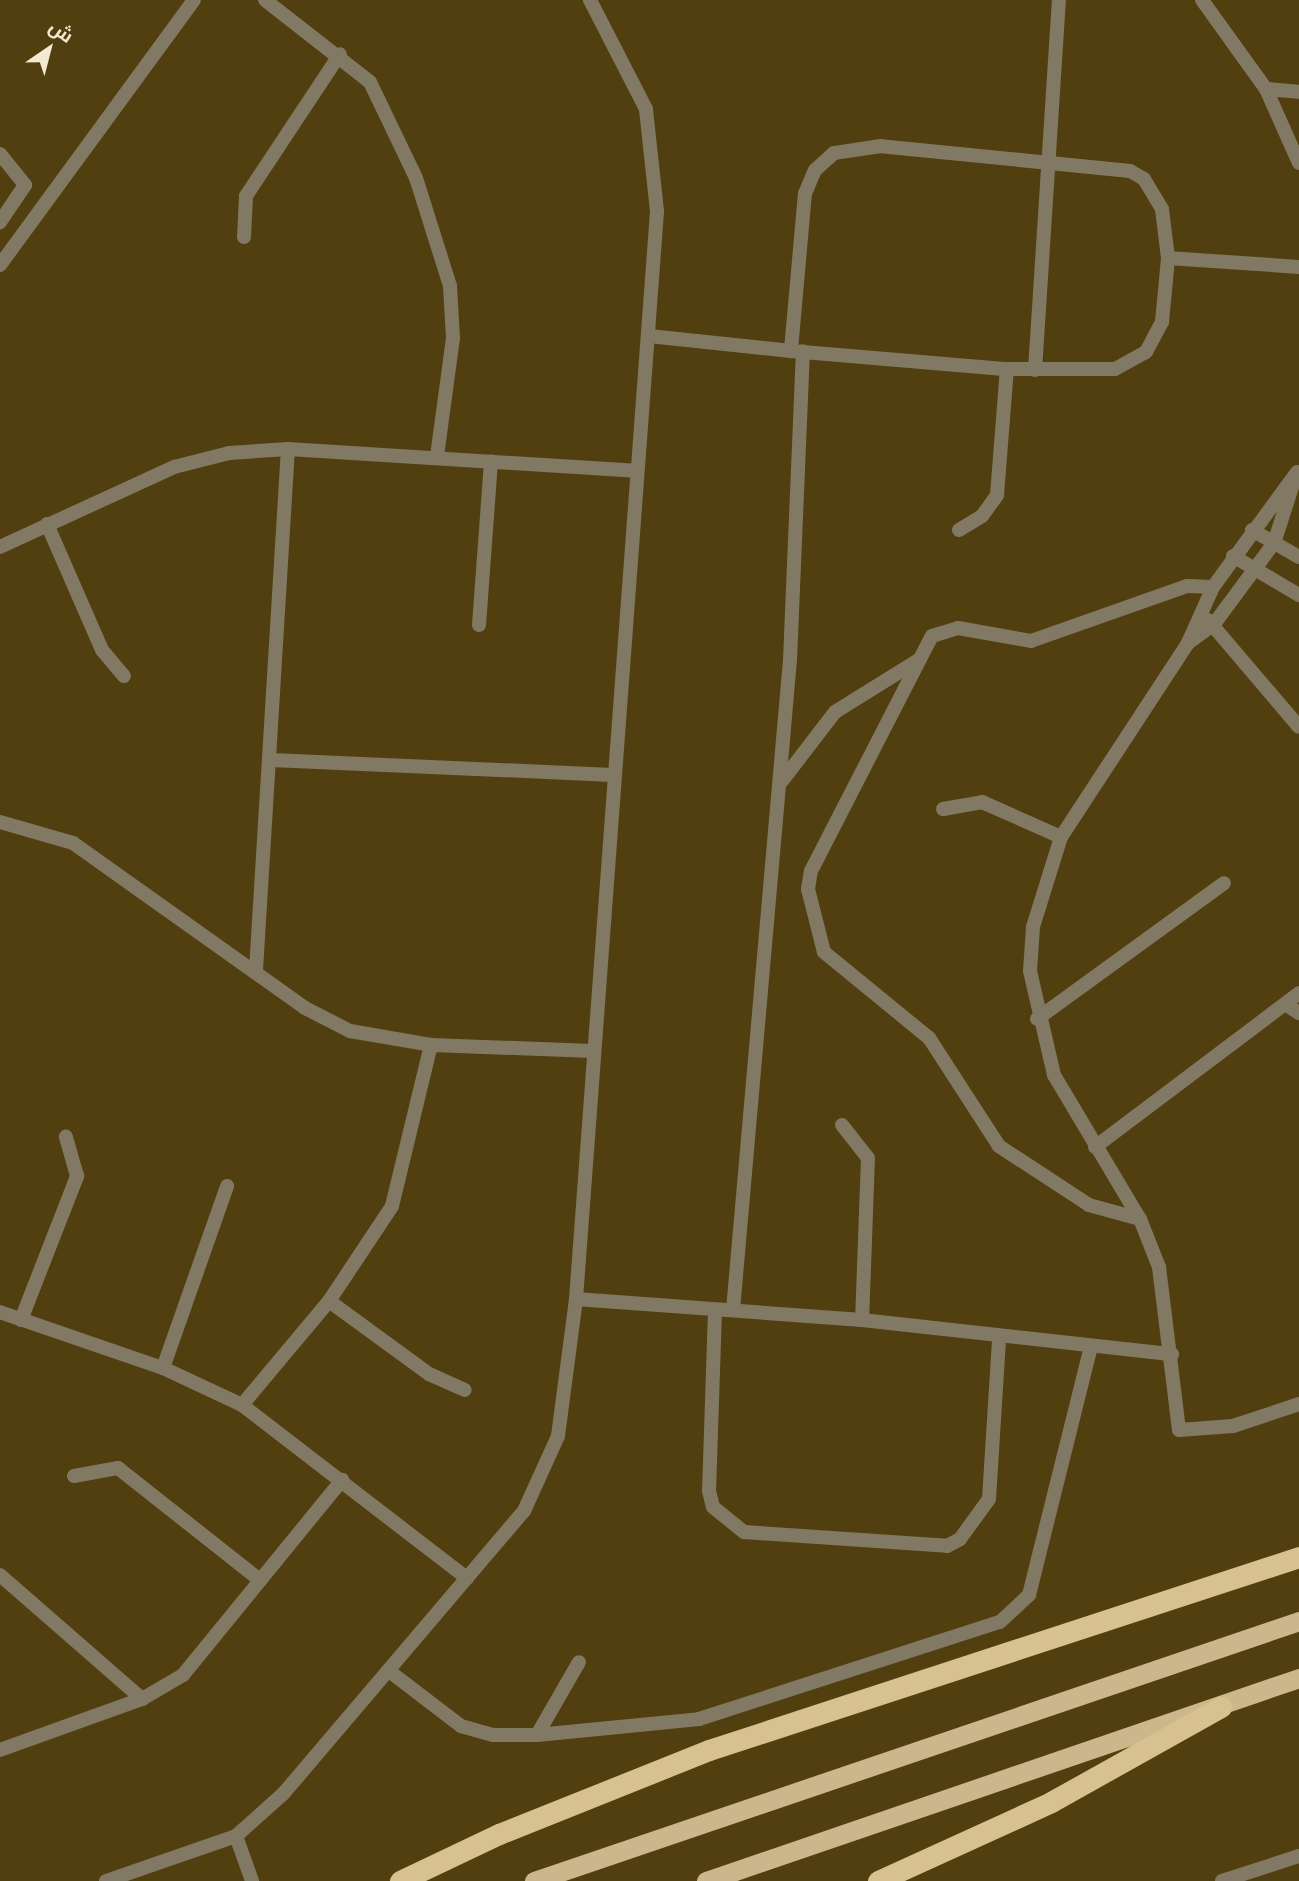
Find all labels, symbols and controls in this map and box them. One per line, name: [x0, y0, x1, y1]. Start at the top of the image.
north arrow: [14, 14, 84, 84]
text: ش: [45, 15, 78, 48]

